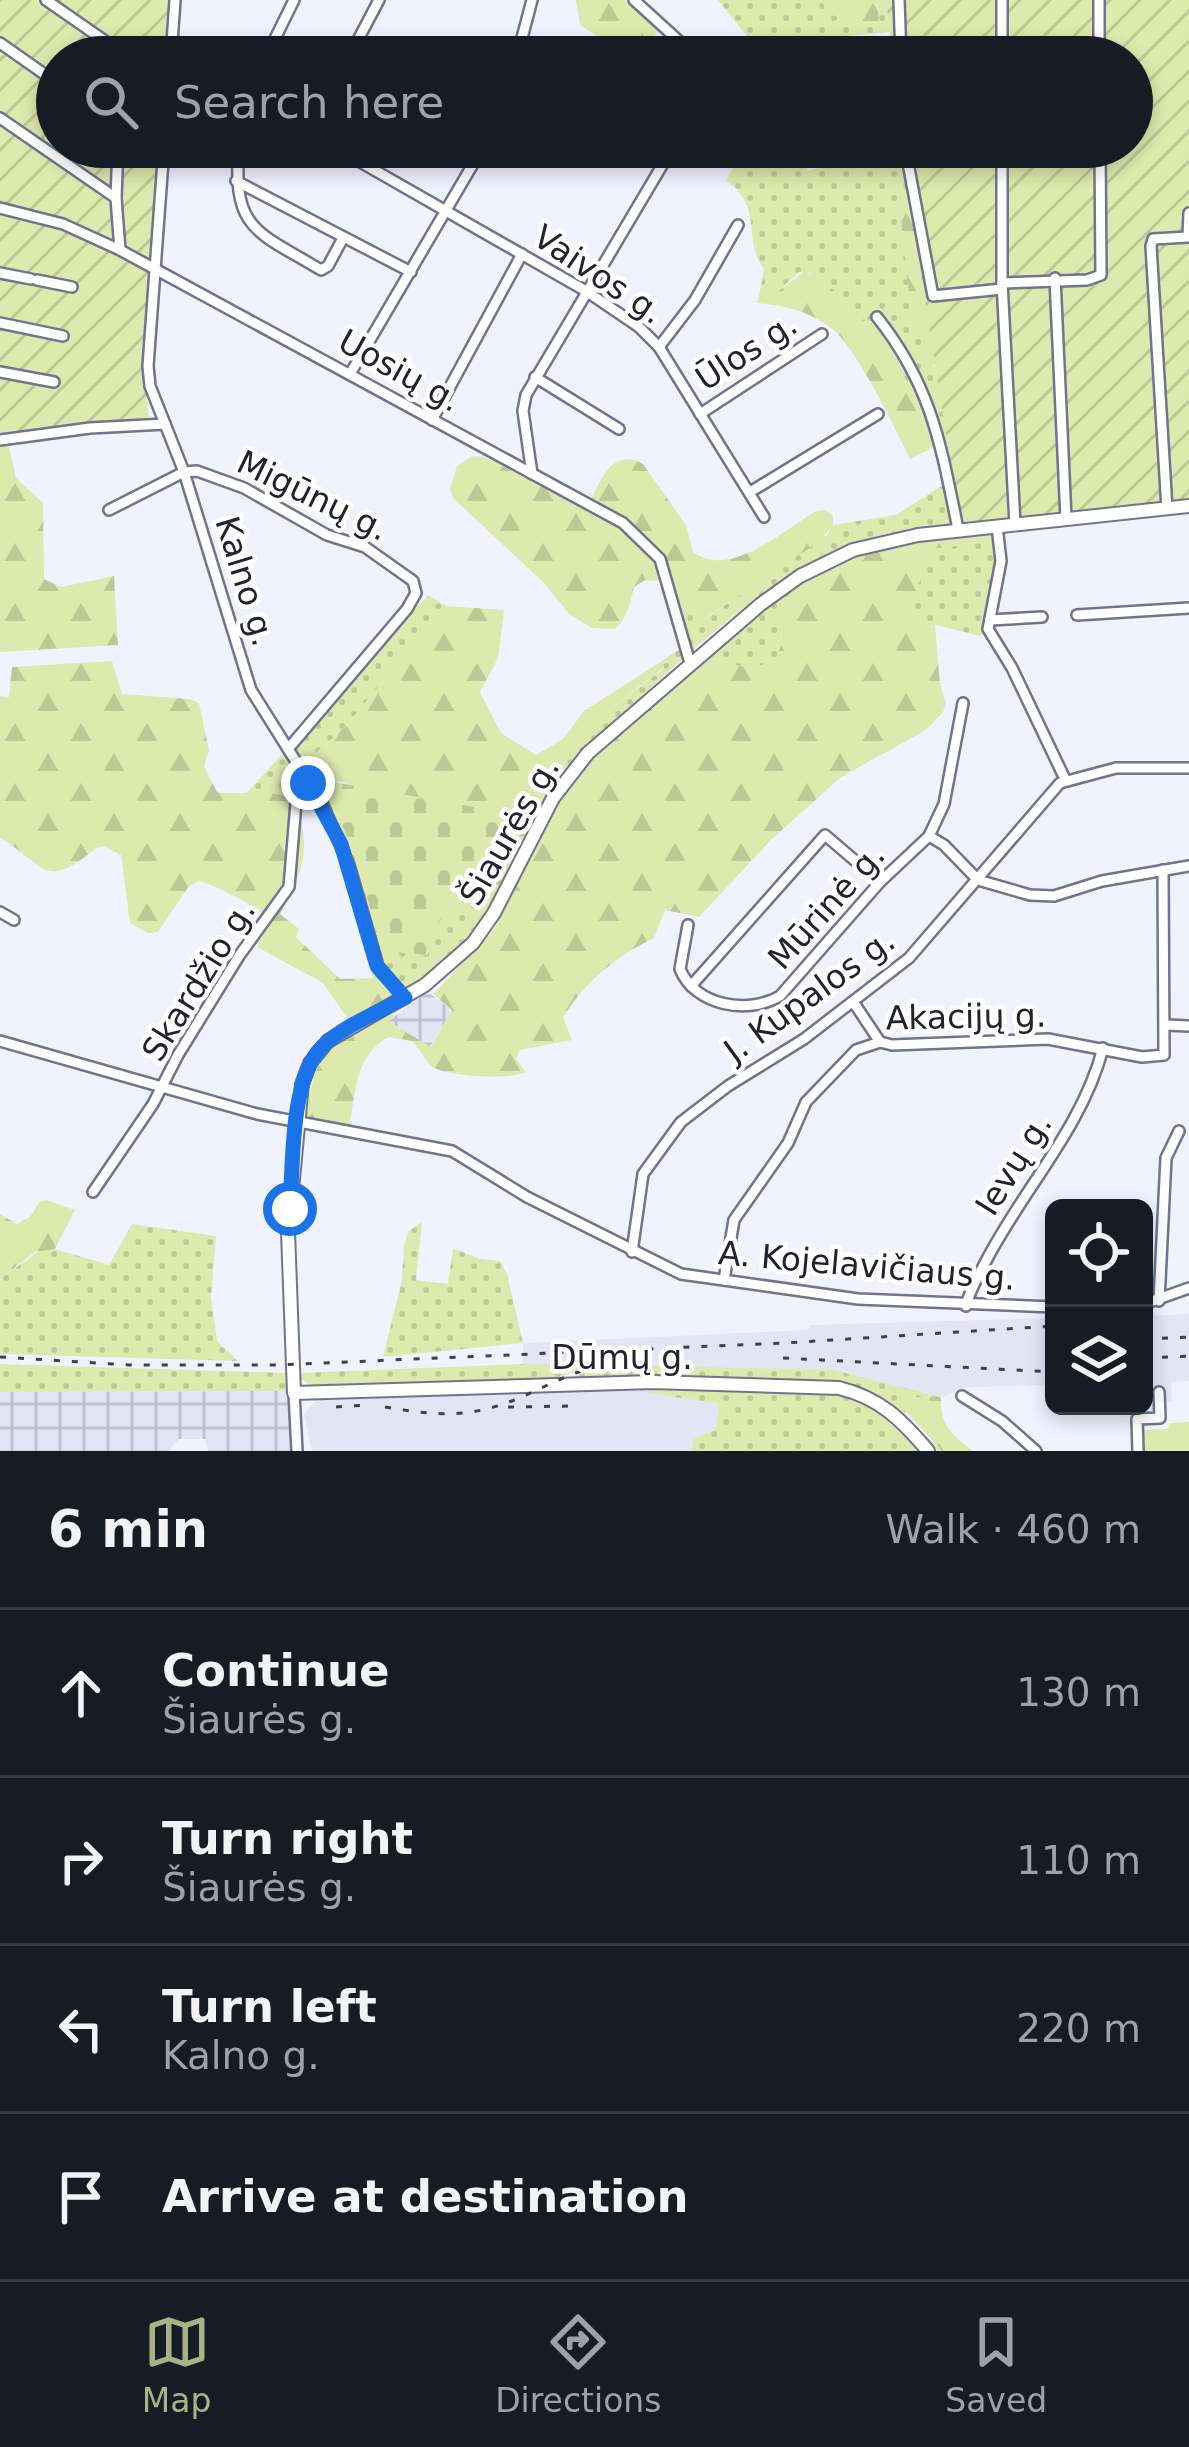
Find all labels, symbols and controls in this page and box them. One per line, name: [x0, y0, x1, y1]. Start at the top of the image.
search box: [36, 36, 1153, 168]
icon: search: [78, 69, 144, 135]
text: Search here: [174, 76, 444, 129]
street label: Vaivos g.: [526, 217, 671, 332]
street label: Ūlos g.: [688, 304, 804, 398]
street label: Uosių g.: [332, 321, 468, 420]
street label: Migūnų g.: [231, 442, 395, 549]
street label: Kalno g.: [207, 512, 284, 651]
street label: Šiaurės g.: [451, 750, 567, 912]
route end: [281, 756, 335, 810]
street label: Mūrinė g.: [760, 836, 893, 977]
street label: Skardžio g.: [134, 893, 263, 1068]
street label: J. Kupalos g.: [715, 920, 902, 1072]
street label: Akacijų g.: [885, 996, 1047, 1037]
street label: Ievų g.: [967, 1106, 1060, 1222]
route start: [263, 1182, 317, 1236]
map controls: [1045, 1199, 1153, 1415]
button: locate: [1045, 1199, 1153, 1307]
street label: A. Kojelavičiaus g.: [717, 1233, 1017, 1298]
button: layers: [1045, 1307, 1153, 1415]
street label: Dūmų g.: [551, 1338, 693, 1377]
text: 6 min: [48, 1500, 208, 1559]
text: Walk · 460 m: [886, 1507, 1141, 1552]
text: Continue: [162, 1644, 390, 1697]
icon: ahead: [48, 1660, 114, 1726]
text: 130 m: [1016, 1670, 1141, 1715]
text: Šiaurės g.: [162, 1697, 356, 1742]
text: Turn right: [162, 1812, 413, 1865]
icon: right: [48, 1828, 114, 1894]
text: 110 m: [1016, 1838, 1141, 1883]
text: Šiaurės g.: [162, 1865, 356, 1910]
text: Turn left: [162, 1980, 377, 2033]
icon: left: [48, 1996, 114, 2062]
text: 220 m: [1016, 2006, 1141, 2051]
text: Kalno g.: [162, 2033, 320, 2078]
icon: arrive: [48, 2164, 114, 2230]
text: Arrive at destination: [162, 2170, 688, 2223]
tab: Map: [142, 2309, 212, 2420]
tab: Directions: [495, 2309, 661, 2420]
tab: Saved: [945, 2309, 1047, 2420]

